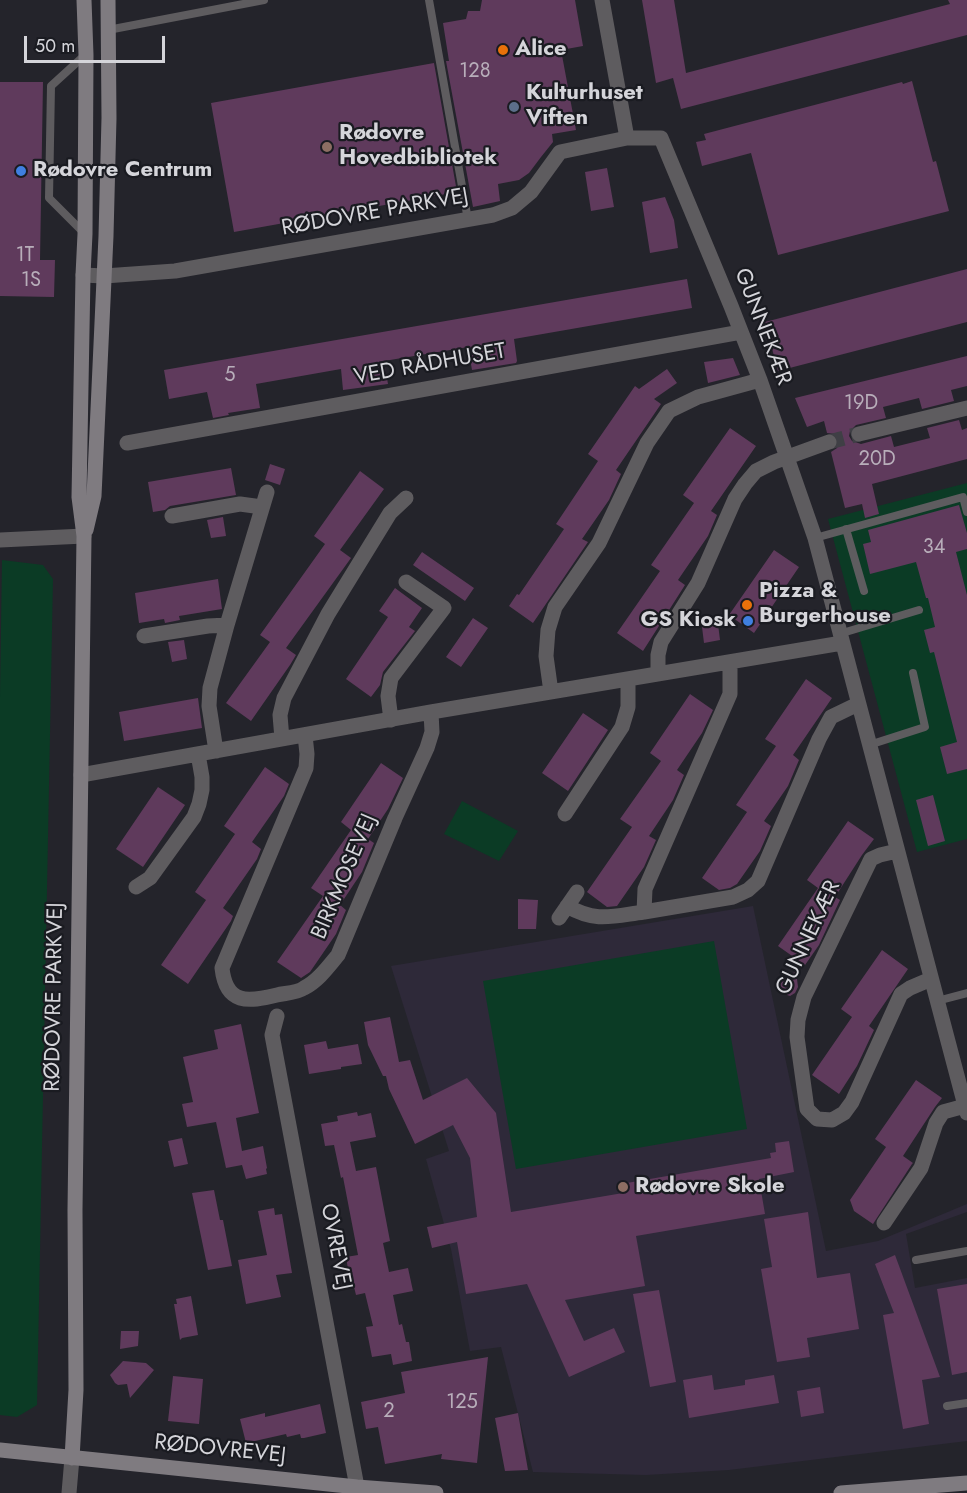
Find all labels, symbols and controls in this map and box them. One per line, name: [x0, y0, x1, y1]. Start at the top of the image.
scale bar: [27, 24, 168, 62]
text: 50 m: [35, 33, 75, 59]
place label: Alice: [515, 37, 567, 63]
marker: Alice: [496, 43, 510, 57]
house number: 128: [459, 60, 491, 84]
place label: Kulturhuset Viften: [526, 81, 643, 132]
marker: Kulturhuset Viften: [507, 100, 521, 114]
place label: Rødovre Hovedbibliotek: [339, 121, 497, 172]
marker: Rødovre Hovedbibliotek: [320, 140, 334, 154]
place label: Rødovre Centrum: [33, 158, 212, 184]
marker: Rødovre Centrum: [14, 164, 28, 178]
street label: RØDOVRE PARKVEJ: [280, 184, 470, 242]
house number: 1T: [16, 244, 34, 268]
street label: GUNNEKÆR: [728, 265, 796, 389]
house number: 1S: [21, 269, 41, 293]
street label: VED RÅDHUSET: [352, 339, 508, 391]
house number: 5: [224, 364, 236, 388]
house number: 19D: [844, 392, 878, 416]
house number: 20D: [859, 448, 895, 472]
house number: 34: [923, 536, 945, 560]
place label: Pizza & Burgerhouse: [759, 579, 891, 630]
marker: Pizza & Burgerhouse: [740, 598, 754, 612]
place label: GS Kiosk: [641, 608, 736, 634]
marker: GS Kiosk: [741, 614, 755, 628]
street label: BIRKMOSEVEJ: [307, 810, 383, 944]
street label: GUNNEKÆR: [771, 877, 847, 999]
street label: RØDOVRE PARKVEJ: [40, 902, 70, 1092]
place label: Rødovre Skole: [635, 1174, 785, 1200]
marker: Rødovre Skole: [616, 1180, 630, 1194]
street label: OVREVEJ: [314, 1202, 356, 1292]
house number: 125: [446, 1391, 478, 1415]
house number: 2: [383, 1400, 395, 1424]
street label: RØDOVREVEJ: [153, 1430, 287, 1470]

